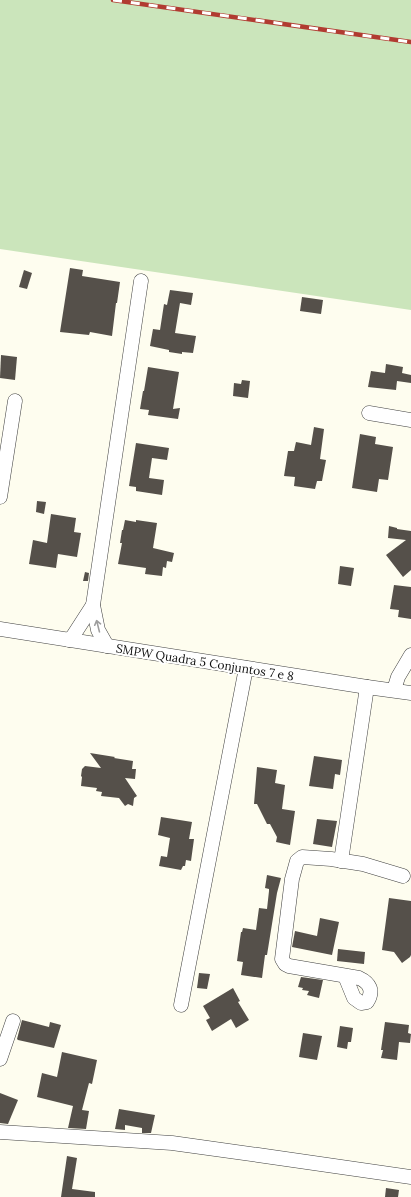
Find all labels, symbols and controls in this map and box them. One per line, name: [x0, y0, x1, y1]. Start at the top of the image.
one-way arrow: [94, 620, 101, 633]
street label: SMPW Quadra 5 Conjuntos 7 e 8: [115, 641, 295, 684]

